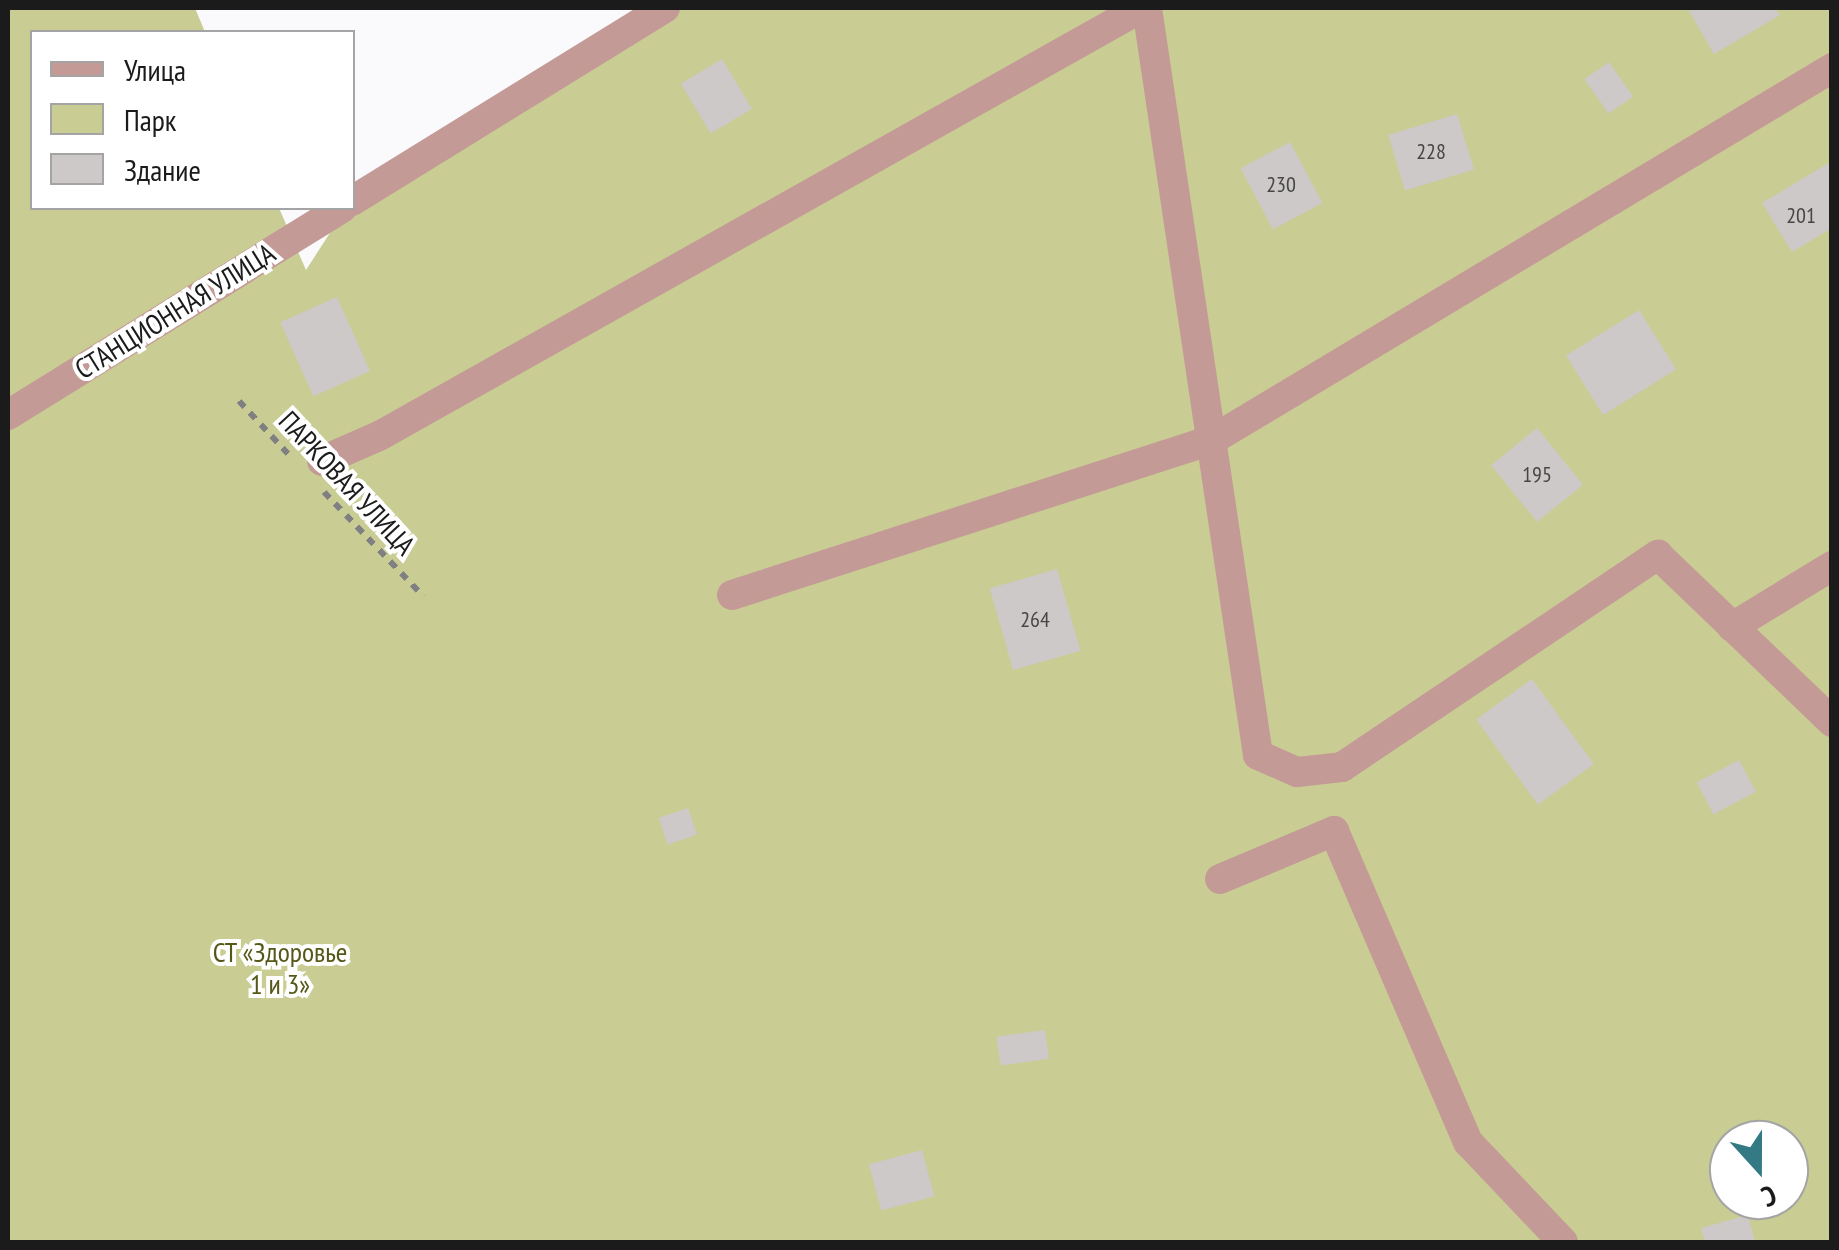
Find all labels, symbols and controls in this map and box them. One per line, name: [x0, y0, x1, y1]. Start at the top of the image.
legend: [30, 30, 355, 210]
text: Улица: [124, 50, 186, 89]
text: Парк: [124, 100, 176, 139]
house number: 228: [1416, 139, 1446, 165]
text: Здание: [124, 150, 201, 189]
house number: 230: [1266, 172, 1296, 198]
house number: 201: [1786, 203, 1816, 229]
street label: СТАНЦИОННАЯ УЛИЦА: [69, 236, 281, 386]
street label: ПАРКОВАЯ УЛИЦА: [272, 404, 422, 562]
house number: 195: [1522, 462, 1552, 488]
house number: 264: [1020, 607, 1050, 633]
park label: СТ «Здоровье 1 и 3»: [212, 935, 348, 1001]
north arrow: [1709, 1120, 1809, 1220]
text: С: [1757, 1177, 1782, 1216]

